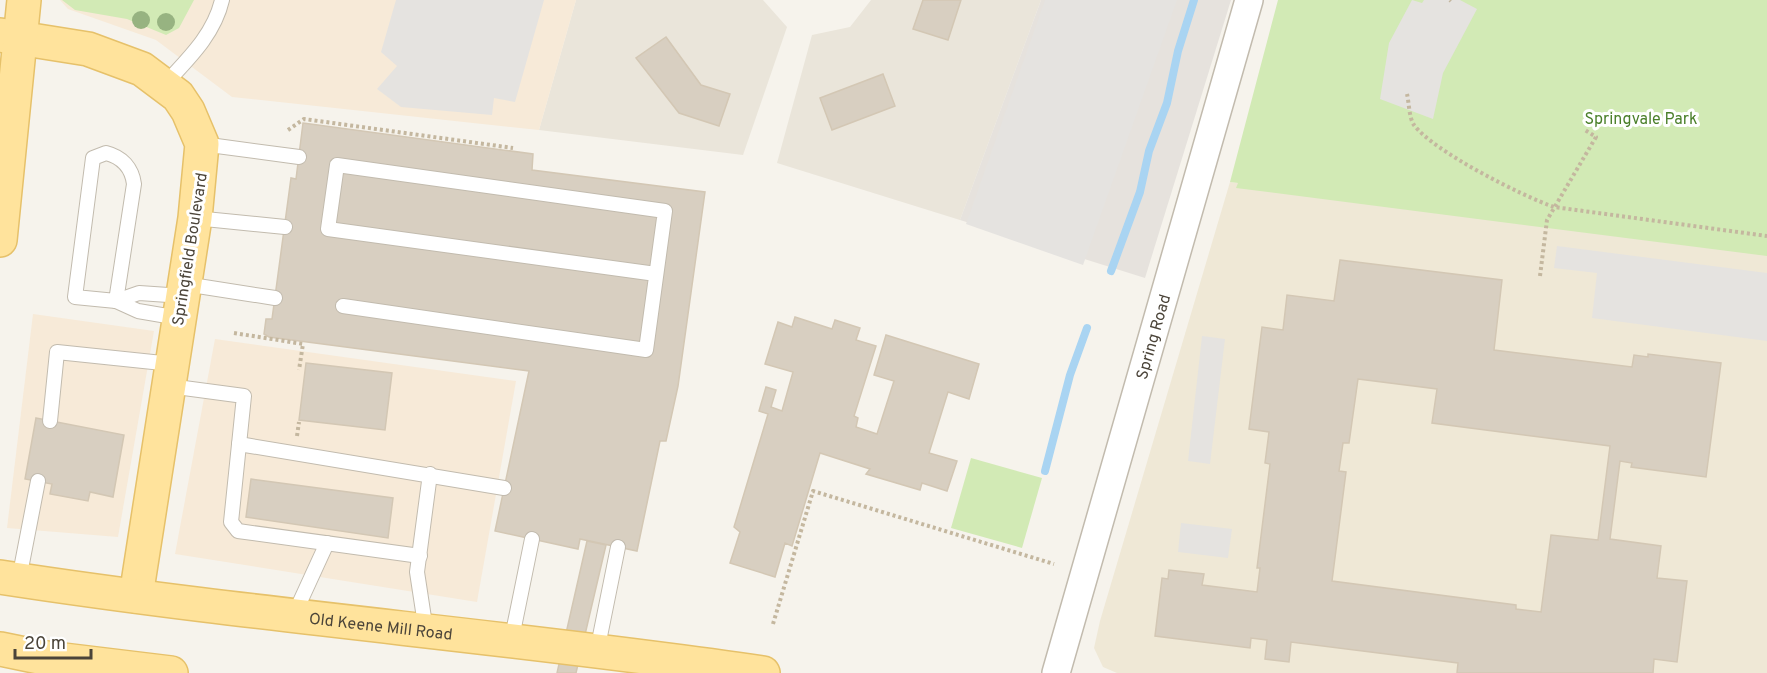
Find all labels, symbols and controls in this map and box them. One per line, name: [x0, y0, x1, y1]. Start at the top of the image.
park label: Springvale Park: [1584, 110, 1698, 130]
street label: Springfield Boulevard: [169, 172, 213, 327]
street label: Spring Road: [1133, 292, 1176, 382]
street label: Old Keene Mill Road: [308, 610, 453, 646]
scale bar: [15, 622, 92, 660]
text: 20 m: [24, 633, 66, 656]

